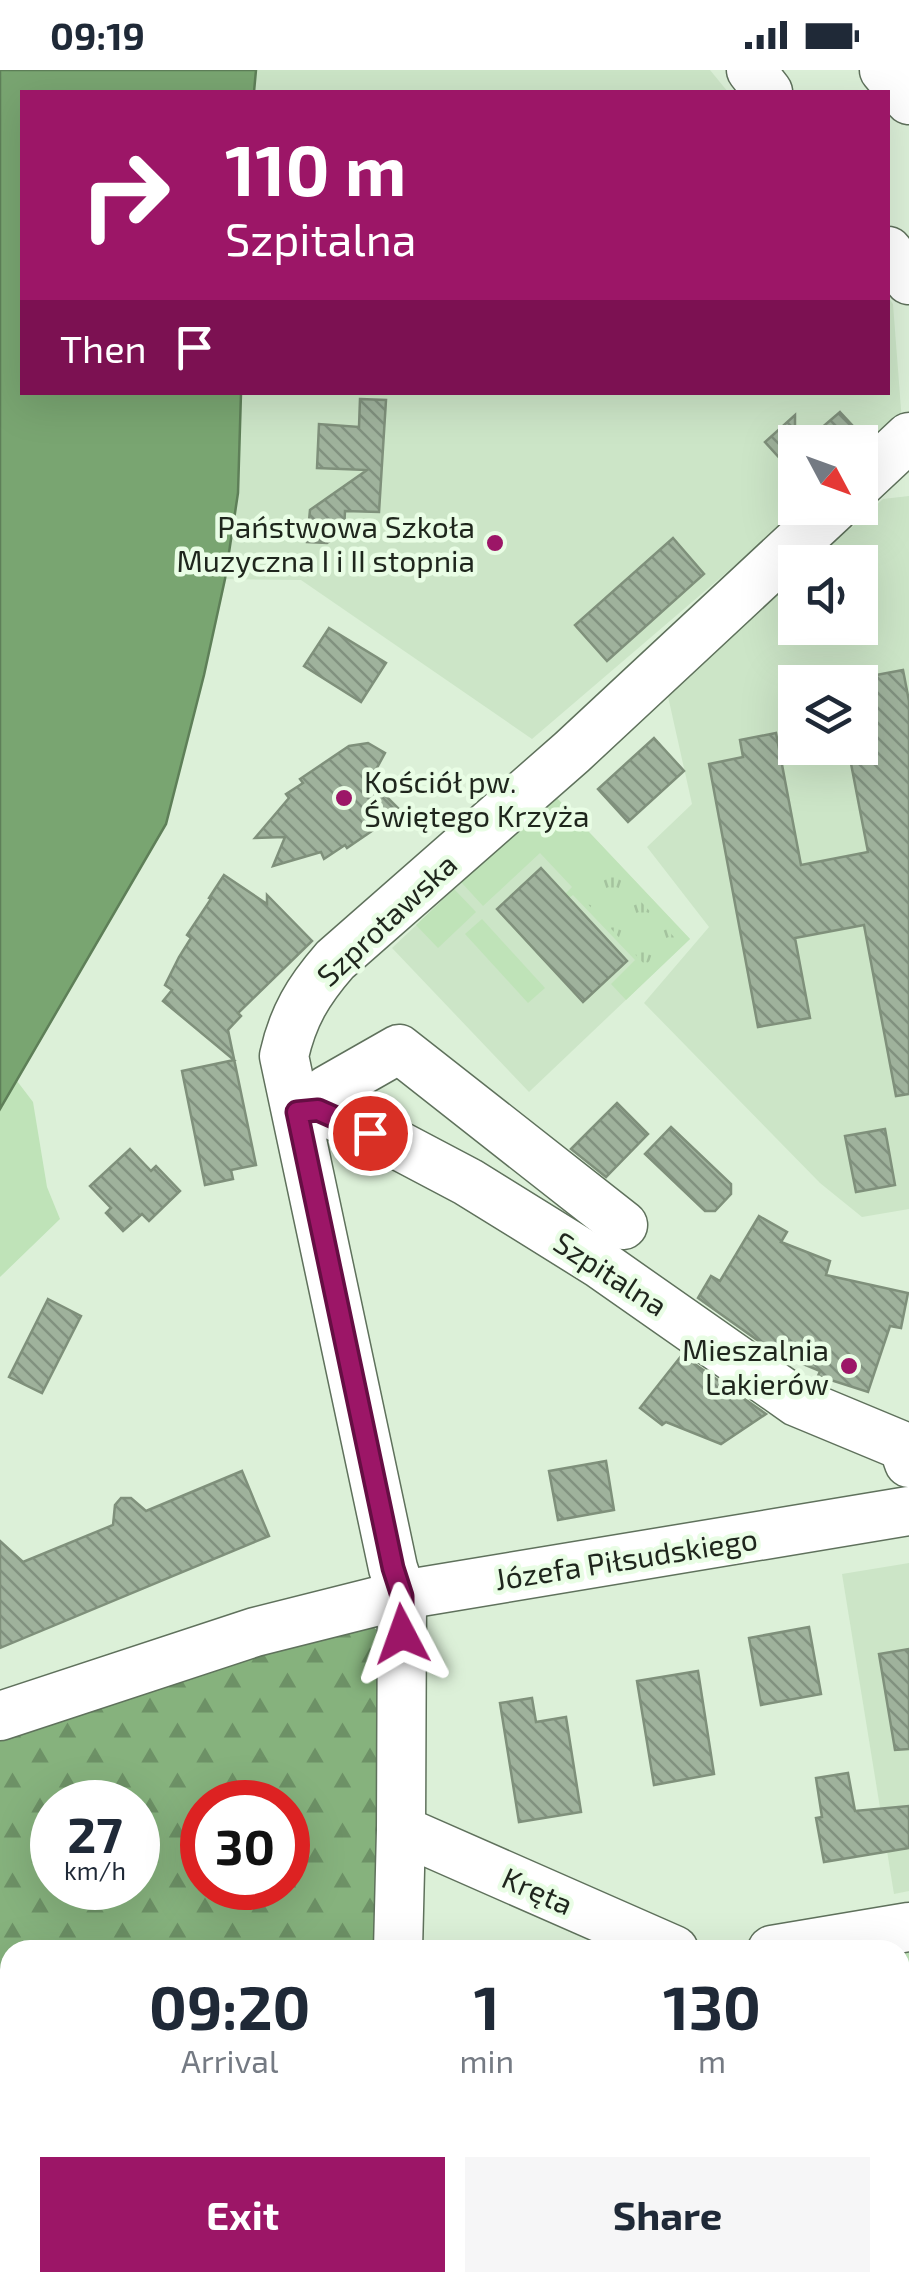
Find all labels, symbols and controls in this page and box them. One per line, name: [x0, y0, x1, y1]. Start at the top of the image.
text: 09:19: [50, 12, 145, 58]
text: 110 m: [225, 126, 406, 210]
icon: right: [60, 130, 190, 260]
text: Szpitalna: [225, 211, 417, 265]
icon: arrive: [167, 320, 222, 375]
text: Then: [60, 325, 147, 371]
north arrow: [778, 425, 878, 525]
map controls: [778, 425, 878, 765]
place label: Państwowa Szkoła Muzyczna I i II stopnia: [177, 508, 475, 578]
marker: Państwowa Szkoła Muzyczna I i II stopnia: [484, 532, 506, 554]
button: sound: [778, 545, 878, 645]
button: layers: [778, 665, 878, 765]
place label: Kościół pw. Świętego Krzyża: [364, 763, 590, 833]
marker: Kościół pw. Świętego Krzyża: [333, 787, 355, 809]
street label: Szprotawska: [309, 845, 463, 993]
pin: [328, 1091, 413, 1176]
icon: arrive: [343, 1106, 398, 1161]
street label: Szpitalna: [548, 1223, 674, 1323]
place label: Mieszalnia Lakierów: [682, 1331, 829, 1401]
marker: Mieszalnia Lakierów: [838, 1355, 860, 1377]
street label: Józefa Piłsudskiego: [492, 1519, 760, 1597]
position arrow: [350, 1582, 454, 1686]
speed limit sign: 30: [180, 1780, 310, 1910]
text: 27: [67, 1803, 123, 1863]
text: km/h: [64, 1855, 126, 1885]
street label: Kręta: [497, 1859, 579, 1921]
text: 09:20: [149, 1970, 310, 2042]
text: 1: [474, 1970, 500, 2042]
text: 130: [663, 1970, 761, 2042]
text: Arrival: [181, 2041, 278, 2079]
text: min: [460, 2041, 514, 2079]
text: m: [698, 2041, 726, 2079]
button: Exit: [40, 2157, 445, 2272]
button: Share: [465, 2157, 870, 2272]

